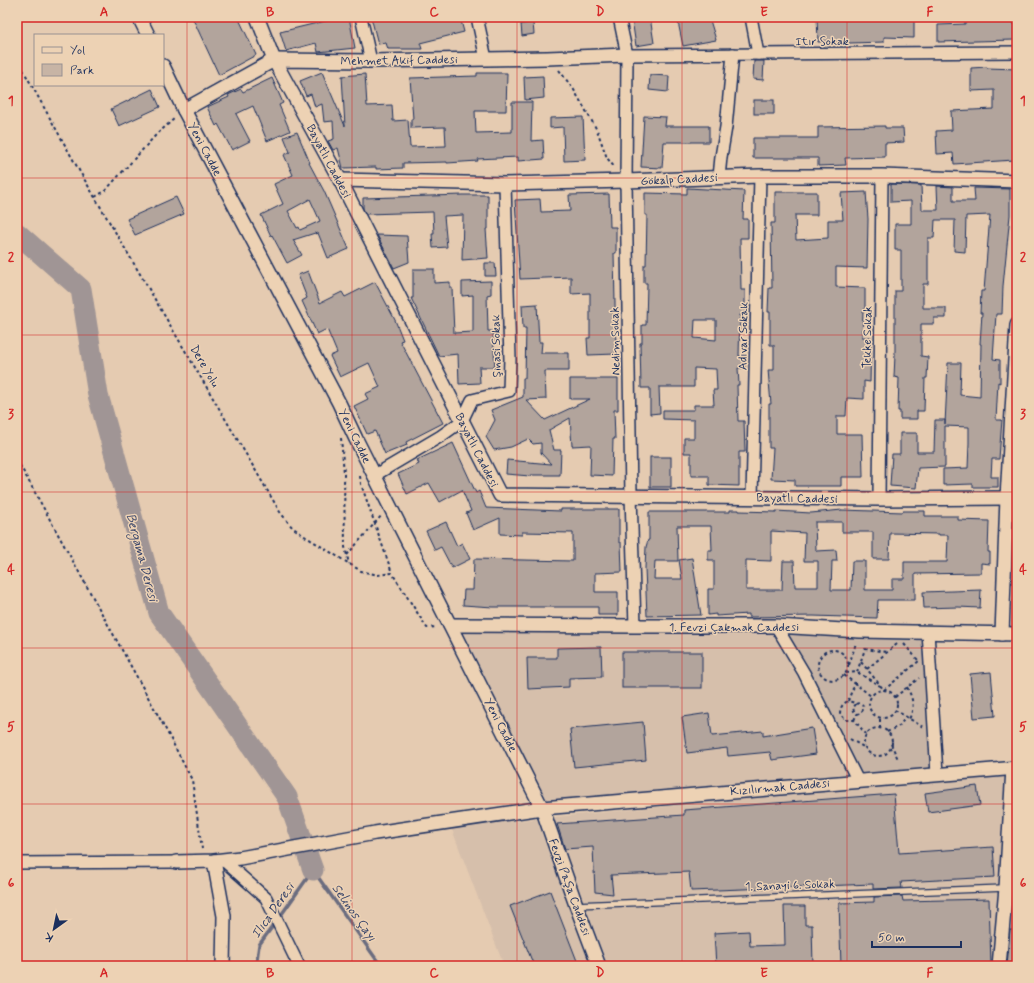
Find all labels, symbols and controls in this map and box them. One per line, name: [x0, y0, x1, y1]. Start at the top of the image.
text: A: [100, 4, 108, 21]
text: B: [266, 4, 275, 21]
text: C: [429, 4, 439, 21]
text: D: [596, 4, 605, 21]
text: E: [760, 4, 768, 21]
text: F: [927, 4, 934, 21]
legend: [34, 34, 164, 86]
street label: Itır Sokak: [795, 34, 849, 50]
text: Yol: [70, 43, 85, 59]
street label: Mehmet Akif Caddesi: [340, 52, 458, 70]
text: Park: [70, 63, 94, 79]
text: 1: [8, 93, 14, 110]
text: 1: [1020, 93, 1026, 110]
street label: Yeni Cadde: [183, 120, 225, 179]
street label: Bayatlı Caddesi: [302, 122, 354, 201]
street label: Gökalp Caddesi: [640, 170, 718, 190]
text: 2: [8, 249, 15, 266]
text: 2: [1020, 249, 1027, 266]
street label: Adıvar Sokak: [735, 302, 753, 370]
street label: Nedim Sokak: [607, 306, 625, 376]
street label: Tekke Sokak: [859, 306, 877, 368]
street label: Şinasi Sokak: [488, 314, 506, 378]
street label: Dere Yolu: [186, 342, 223, 391]
text: 3: [8, 406, 14, 423]
text: 3: [1020, 406, 1026, 423]
street label: Yeni Cadde: [334, 407, 374, 466]
street label: Bayatlı Caddesi: [451, 411, 502, 490]
street label: Bayatlı Caddesi: [756, 490, 838, 508]
water label: Bergama Deresi: [121, 512, 162, 605]
text: 4: [7, 562, 15, 579]
text: 4: [1019, 562, 1027, 579]
street label: 1. Fevzi Çakmak Caddesi: [669, 620, 799, 636]
street label: Yeni Cadde: [480, 696, 521, 755]
text: 5: [7, 719, 15, 736]
text: 5: [1019, 719, 1027, 736]
street label: Kızılırmak Caddesi: [730, 776, 831, 800]
street label: Fevzi Paşa Caddesi: [544, 837, 594, 938]
text: 6: [8, 875, 15, 892]
text: 6: [1020, 875, 1027, 892]
street label: 1. Sanayi 6. Sokak: [745, 876, 835, 896]
water label: Ilıca Deresi: [248, 879, 299, 942]
water label: Selinos Çayı: [328, 881, 380, 946]
north arrow: [34, 909, 74, 949]
scale bar: [872, 923, 961, 949]
text: K: [42, 928, 56, 945]
text: 50 m: [878, 930, 905, 946]
text: A: [100, 965, 108, 982]
text: B: [266, 965, 275, 982]
text: C: [429, 965, 439, 982]
text: D: [596, 965, 605, 982]
text: E: [760, 965, 768, 982]
text: F: [927, 965, 934, 982]

